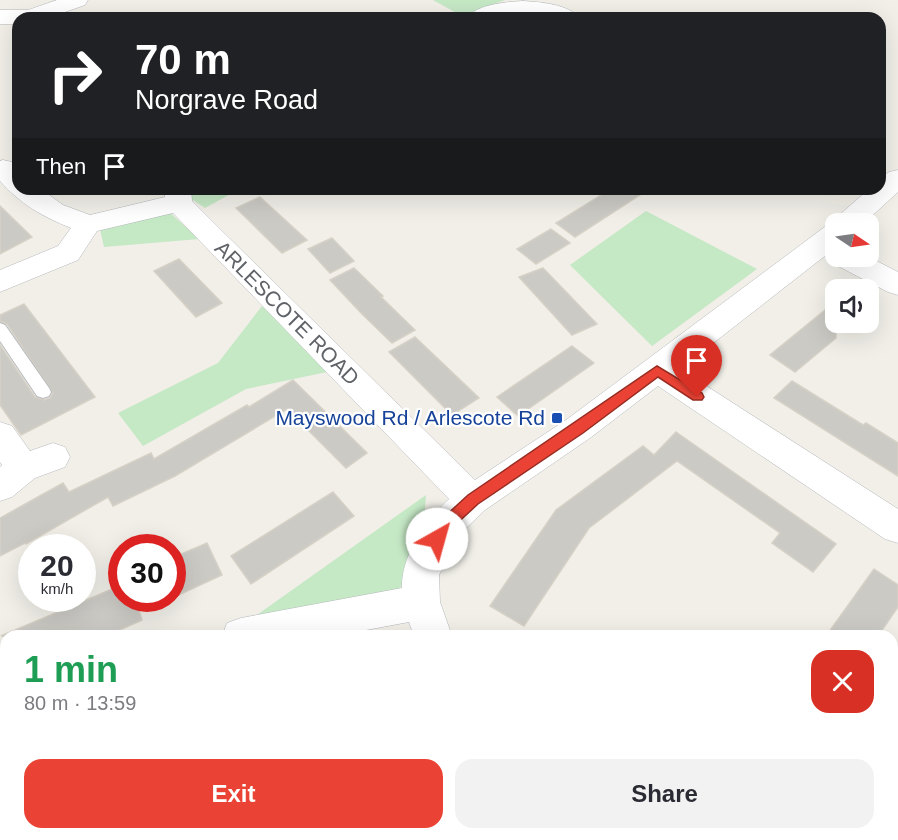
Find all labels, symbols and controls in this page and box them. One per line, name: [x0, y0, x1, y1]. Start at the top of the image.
icon: right: [36, 36, 114, 114]
text: 70 m: [135, 36, 231, 83]
text: Norgrave Road: [135, 85, 318, 115]
icon: arrive: [98, 150, 131, 183]
text: Then: [36, 154, 86, 179]
north arrow: [825, 213, 879, 267]
map controls: [825, 213, 879, 333]
street label: ARLESCOTE ROAD: [211, 236, 364, 389]
button: sound: [825, 279, 879, 333]
pin: [671, 335, 722, 397]
icon: arrive: [680, 344, 713, 377]
place label: Mayswood Rd / Arlescote Rd: [275, 406, 545, 429]
marker: Mayswood Rd / Arlescote Rd: [550, 411, 564, 425]
position arrow: [405, 507, 469, 571]
speed limit sign: 30: [108, 534, 186, 612]
text: 20: [40, 549, 74, 582]
text: km/h: [41, 580, 73, 597]
text: 1 min: [24, 649, 118, 690]
button: close: [811, 650, 874, 713]
text: 80 m · 13:59: [24, 692, 136, 714]
button: Exit: [24, 759, 443, 828]
button: Share: [455, 759, 874, 828]

